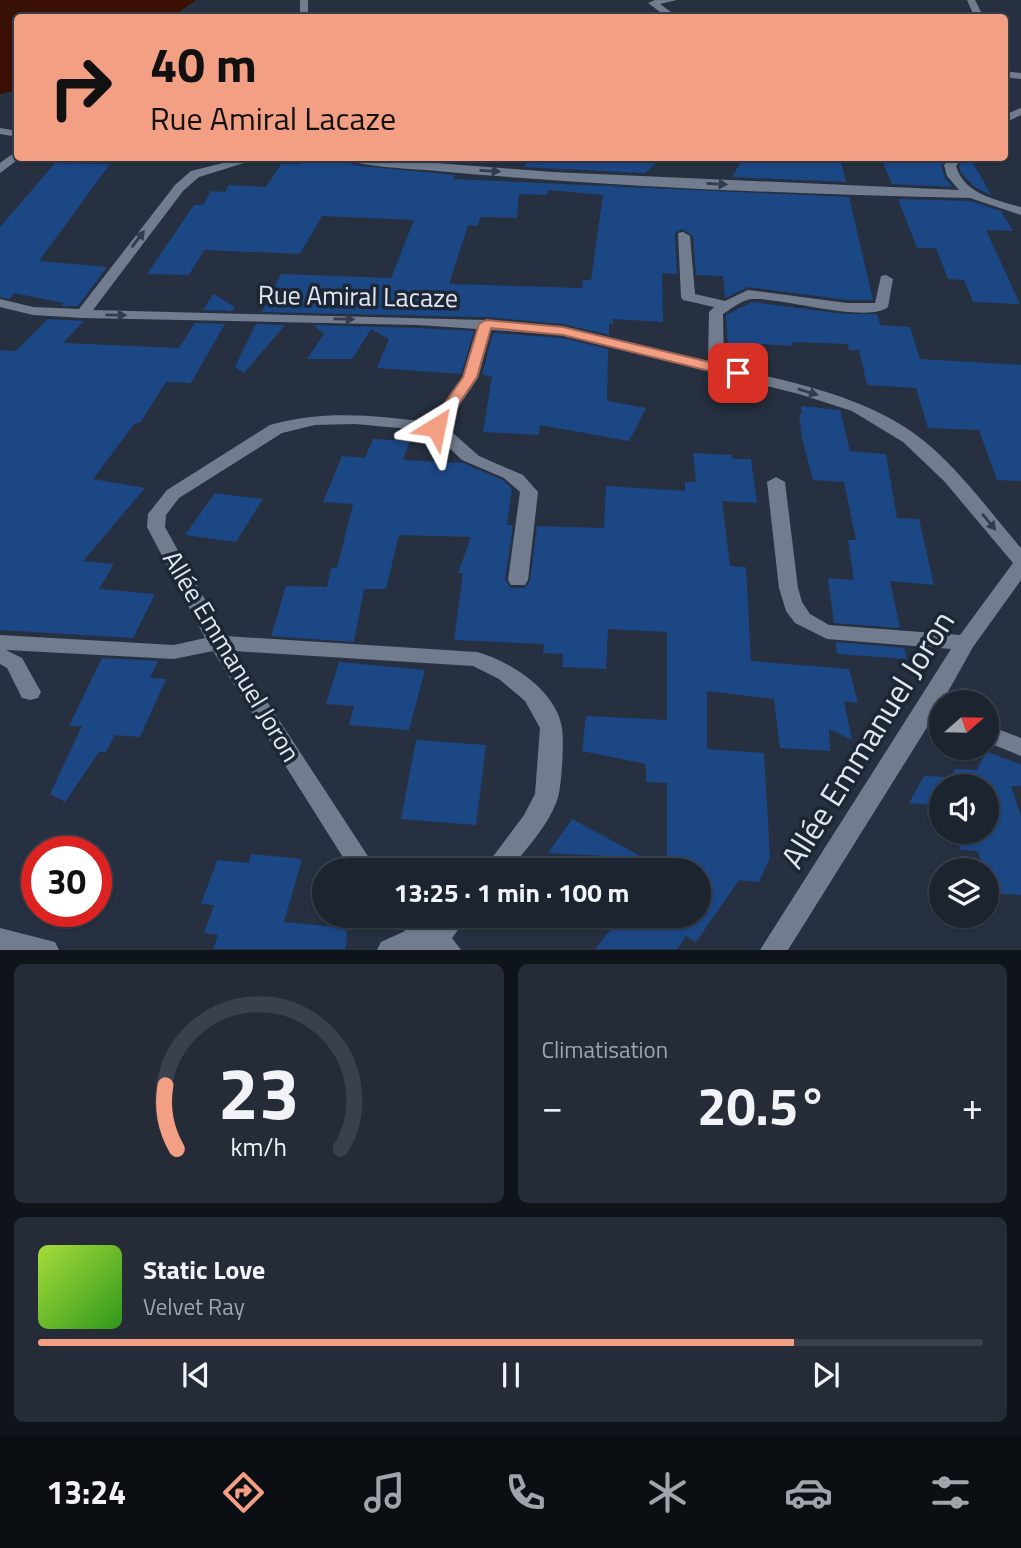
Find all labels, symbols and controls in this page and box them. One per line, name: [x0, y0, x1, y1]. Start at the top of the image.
text: 40 m: [150, 26, 257, 101]
icon: right: [35, 42, 126, 133]
text: Rue Amiral Lacaze: [150, 94, 396, 142]
one-way arrow: [479, 166, 501, 177]
one-way arrow: [706, 179, 728, 190]
one-way arrow: [131, 231, 146, 249]
street label: Rue Amiral Lacaze: [258, 275, 458, 317]
one-way arrow: [106, 309, 128, 320]
one-way arrow: [333, 314, 355, 325]
pin: [708, 343, 768, 403]
icon: arrive: [719, 354, 757, 392]
one-way arrow: [798, 387, 819, 398]
position arrow: [399, 390, 473, 464]
one-way arrow: [981, 514, 996, 531]
street label: Allée Emmanuel Joron: [153, 543, 311, 769]
street label: Allée Emmanuel Joron: [768, 601, 966, 877]
north arrow: [929, 690, 999, 760]
map controls: [929, 690, 999, 928]
button: sound: [929, 774, 999, 844]
speed limit sign: 30: [21, 836, 112, 927]
button: layers: [929, 858, 999, 928]
text: 13:25 · 1 min · 100 m: [394, 873, 629, 912]
text: Climatisation: [542, 1032, 668, 1067]
text: 23: [218, 1038, 300, 1148]
text: 20.5°: [697, 1066, 827, 1145]
text: −: [542, 1077, 563, 1135]
text: +: [962, 1077, 983, 1135]
text: km/h: [230, 1128, 287, 1166]
text: Static Love: [143, 1250, 265, 1289]
text: Velvet Ray: [143, 1289, 245, 1324]
icon: previous: [177, 1356, 215, 1394]
icon: pause: [492, 1356, 530, 1394]
icon: next: [807, 1356, 845, 1394]
text: 13:24: [46, 1468, 126, 1516]
icon: directions: [219, 1468, 268, 1517]
icon: music: [360, 1468, 409, 1517]
icon: phone: [501, 1468, 550, 1517]
icon: climate: [643, 1468, 692, 1517]
icon: car: [784, 1468, 833, 1517]
icon: filters: [926, 1468, 975, 1517]

